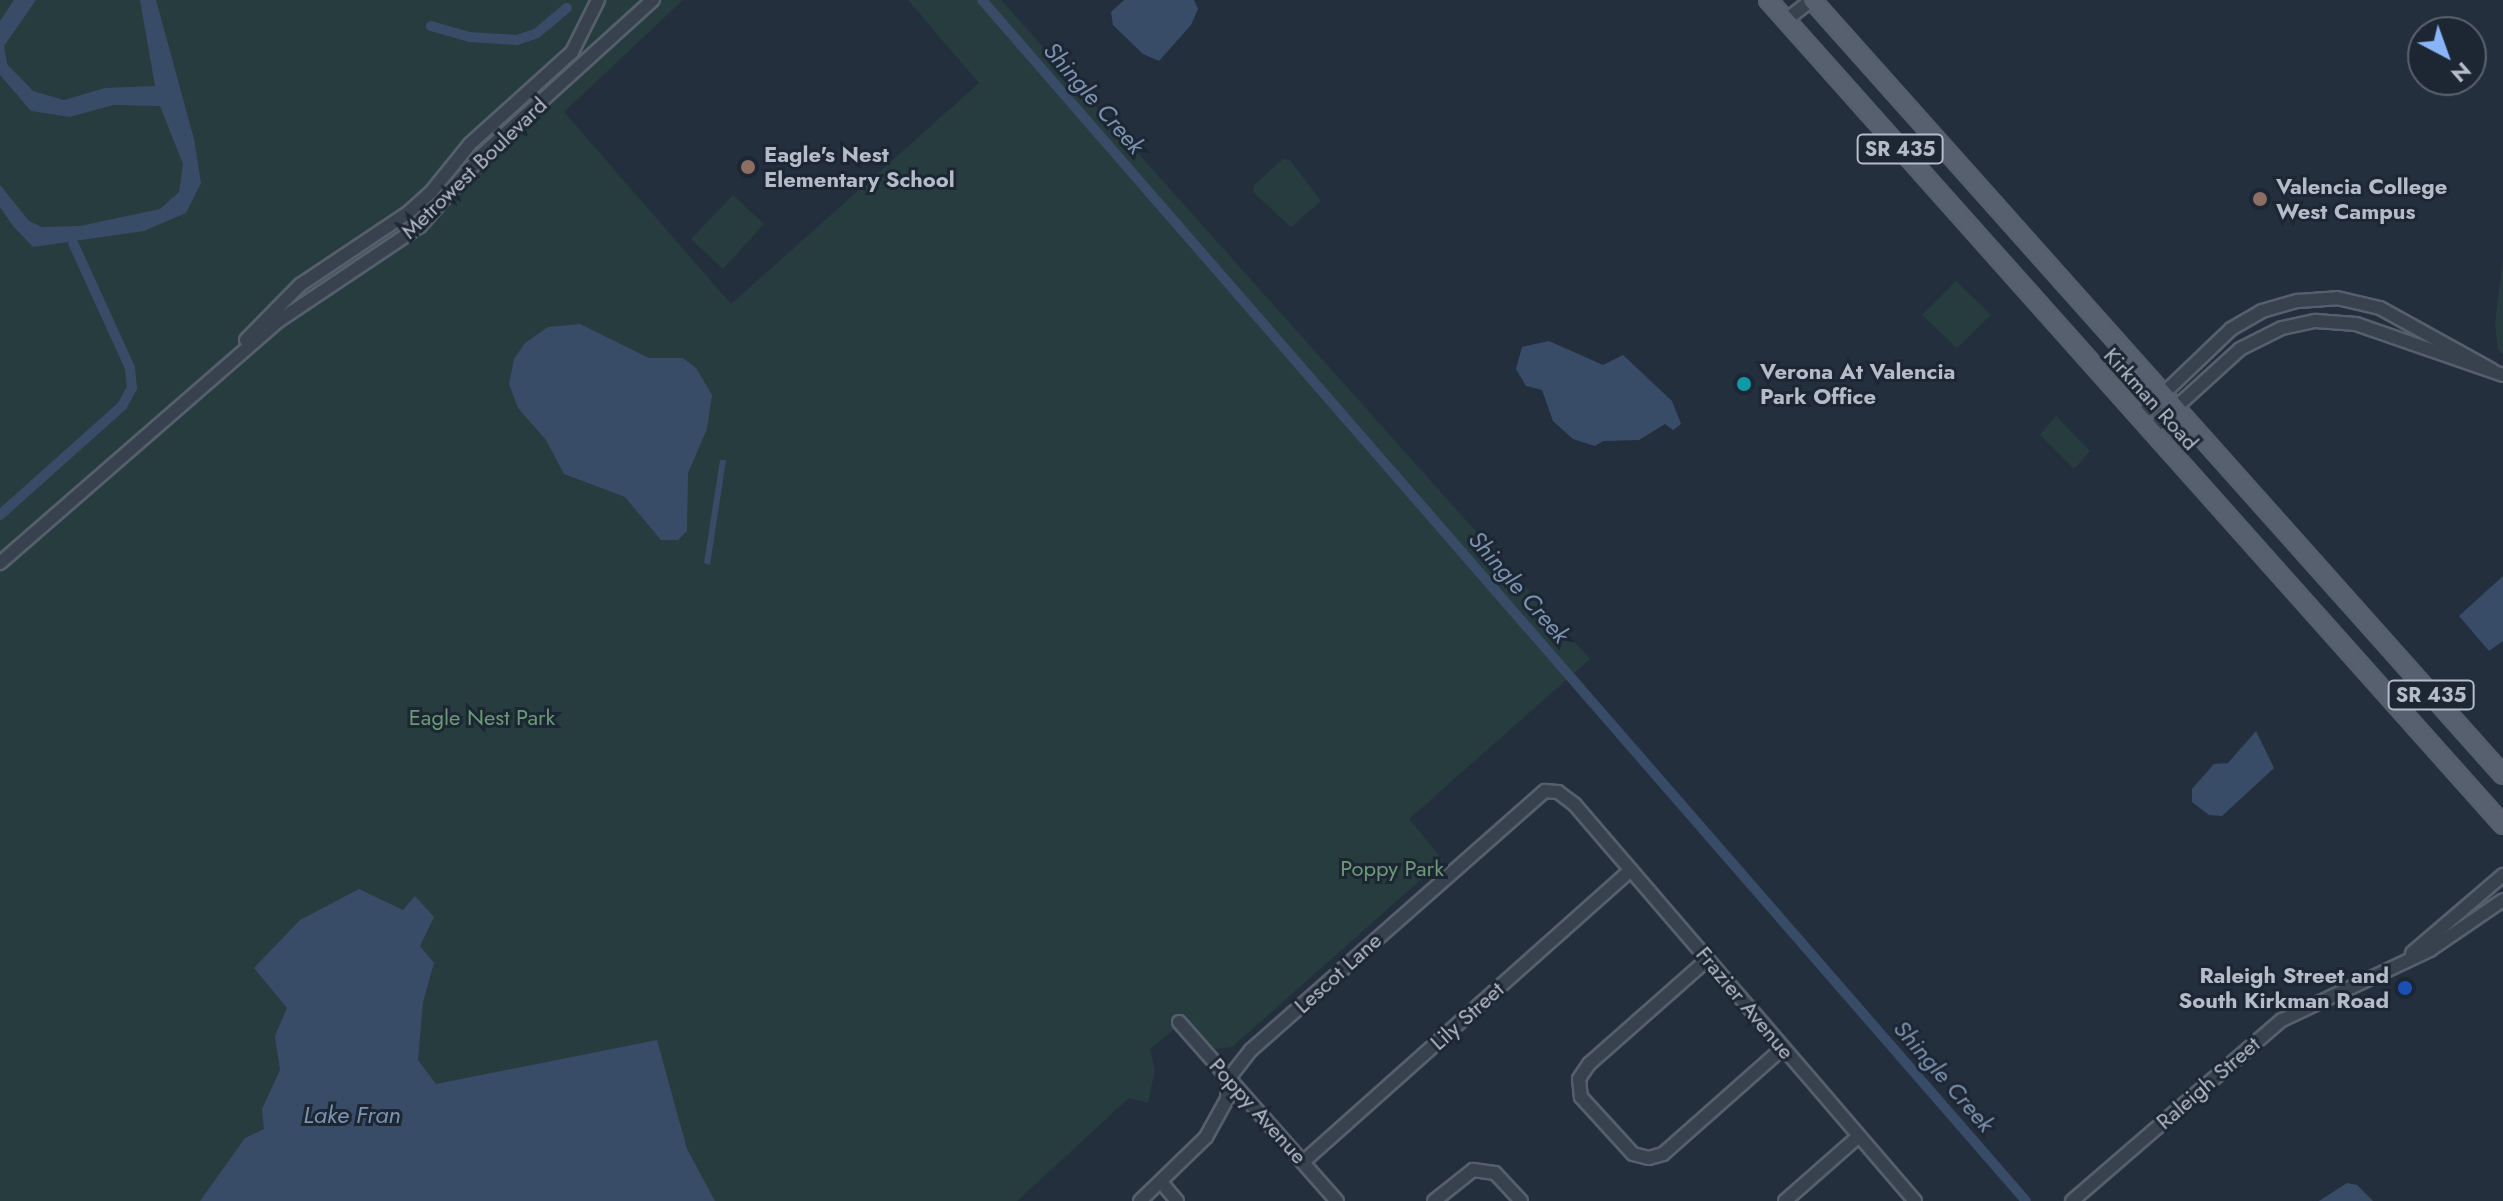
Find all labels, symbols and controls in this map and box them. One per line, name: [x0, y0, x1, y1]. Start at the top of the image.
north arrow: [2407, 16, 2487, 96]
water label: Shingle Creek: [1038, 36, 1150, 160]
text: N: [2444, 55, 2479, 90]
street label: Metrowest Boulevard: [396, 92, 552, 244]
road number: SR 435: [1856, 133, 1944, 165]
place label: Eagle's Nest Elementary School: [764, 141, 955, 192]
marker: Eagle's Nest Elementary School: [739, 158, 757, 176]
place label: Valencia College West Campus: [2276, 173, 2447, 224]
marker: Valencia College West Campus: [2251, 190, 2269, 208]
street label: Kirkman Road: [2098, 342, 2204, 456]
place label: Verona At Valencia Park Office: [1760, 358, 1955, 410]
marker: Verona At Valencia Park Office: [1735, 375, 1753, 393]
water label: Shingle Creek: [1463, 525, 1575, 649]
road number: SR 435: [2387, 679, 2475, 711]
park label: Eagle Nest Park: [409, 705, 555, 731]
park label: Poppy Park: [1340, 856, 1444, 882]
street label: Lescot Lane: [1289, 927, 1387, 1019]
street label: Frazier Avenue: [1690, 941, 1800, 1065]
place label: Raleigh Street and South Kirkman Road: [2179, 962, 2389, 1014]
street label: Lily Street: [1425, 976, 1509, 1056]
marker: Raleigh Street and South Kirkman Road: [2396, 979, 2414, 997]
water label: Shingle Creek: [1888, 1014, 2000, 1138]
street label: Raleigh Street: [2151, 1031, 2265, 1135]
street label: Poppy Avenue: [1204, 1053, 1312, 1169]
water label: Lake Fran: [303, 1101, 401, 1129]

